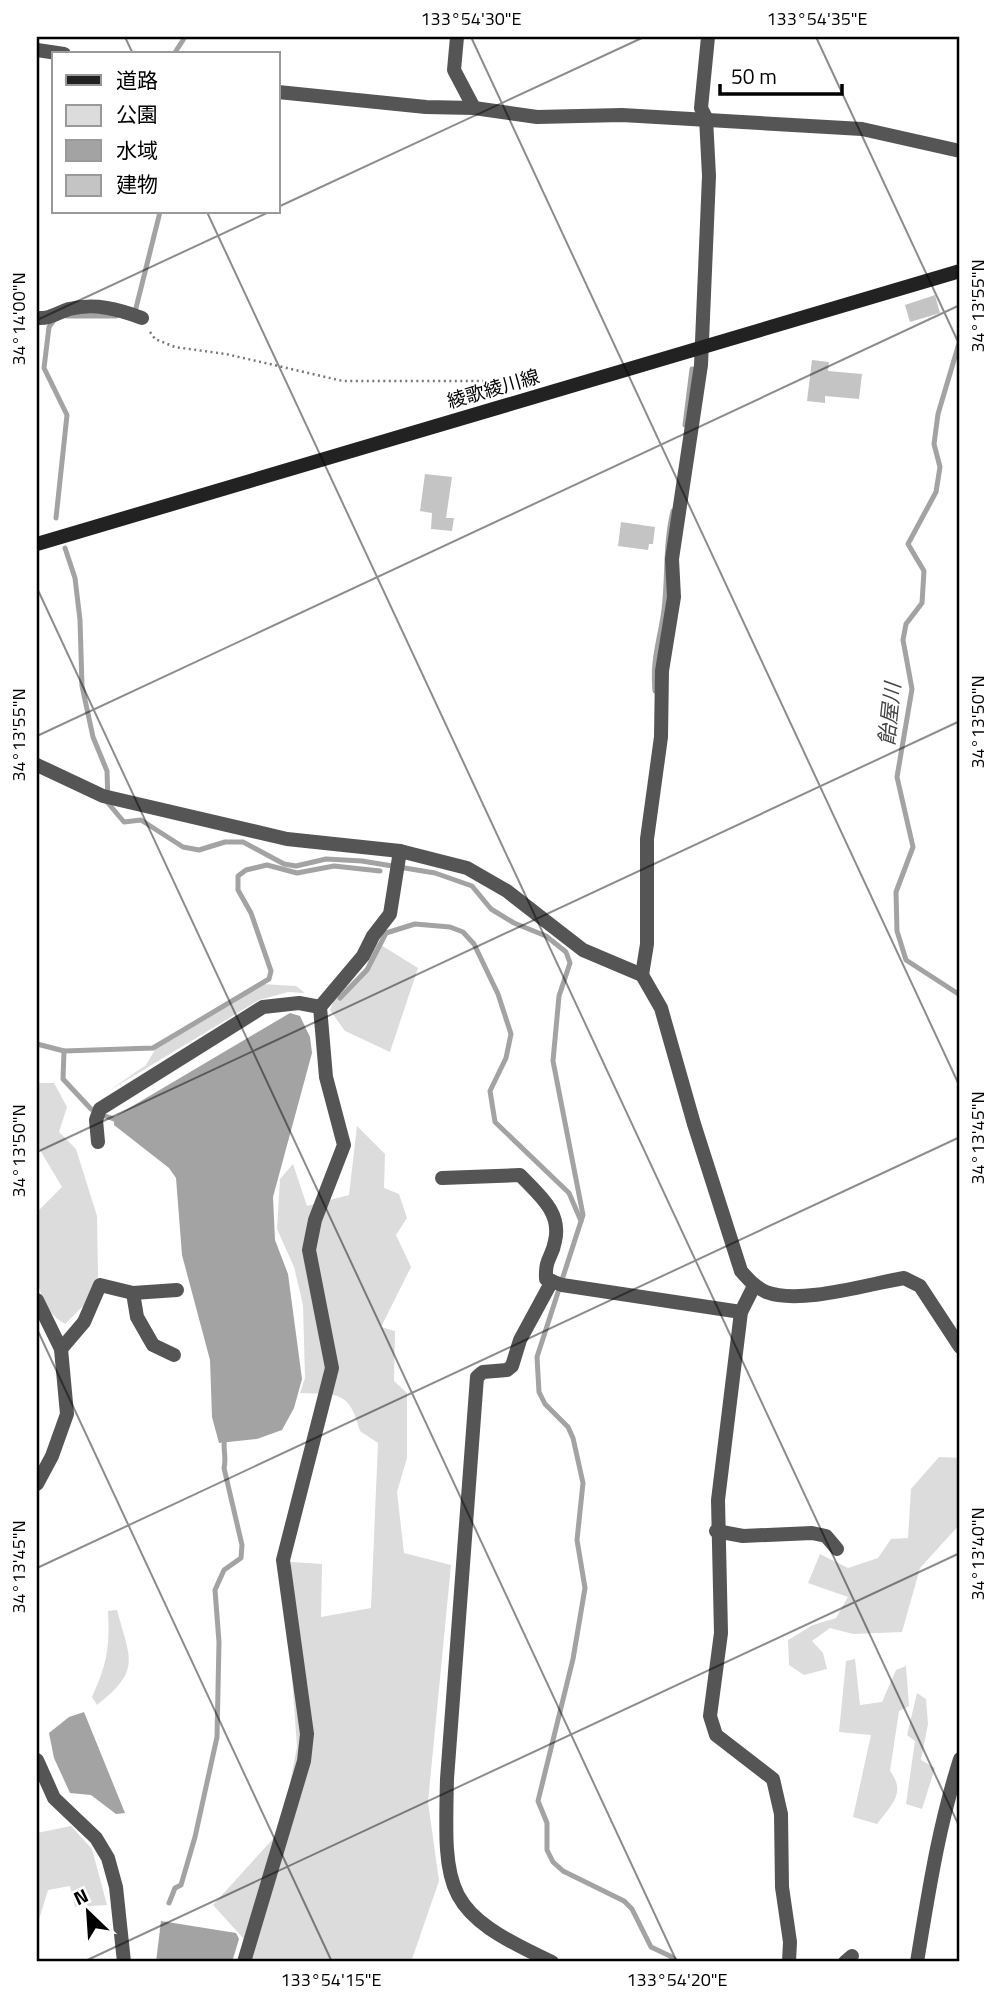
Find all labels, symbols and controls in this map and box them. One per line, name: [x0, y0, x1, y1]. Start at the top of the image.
text: 133°54'30"E: [420, 5, 522, 32]
text: 133°54'35"E: [766, 5, 868, 32]
legend: [52, 52, 280, 214]
scale bar: [720, 52, 843, 96]
text: 50 m: [731, 60, 777, 92]
text: 道路: [116, 64, 158, 96]
text: 公園: [116, 98, 158, 130]
text: 水域: [116, 134, 158, 166]
text: 建物: [116, 168, 158, 200]
text: 34°13'55"N: [964, 259, 991, 353]
text: 34°14'00"N: [5, 272, 32, 366]
street label: 綾歌綾川線: [443, 361, 543, 415]
text: 34°13'50"N: [964, 675, 991, 769]
water label: 飴屋川: [870, 679, 908, 747]
text: 34°13'55"N: [5, 688, 32, 782]
text: 34°13'45"N: [964, 1091, 991, 1185]
text: 34°13'50"N: [5, 1104, 32, 1198]
text: 34°13'40"N: [964, 1507, 991, 1601]
text: 34°13'45"N: [5, 1520, 32, 1614]
north arrow: [52, 1876, 122, 1946]
text: N: [69, 1880, 93, 1912]
text: 133°54'15"E: [280, 1966, 382, 1993]
text: 133°54'20"E: [626, 1966, 728, 1993]

